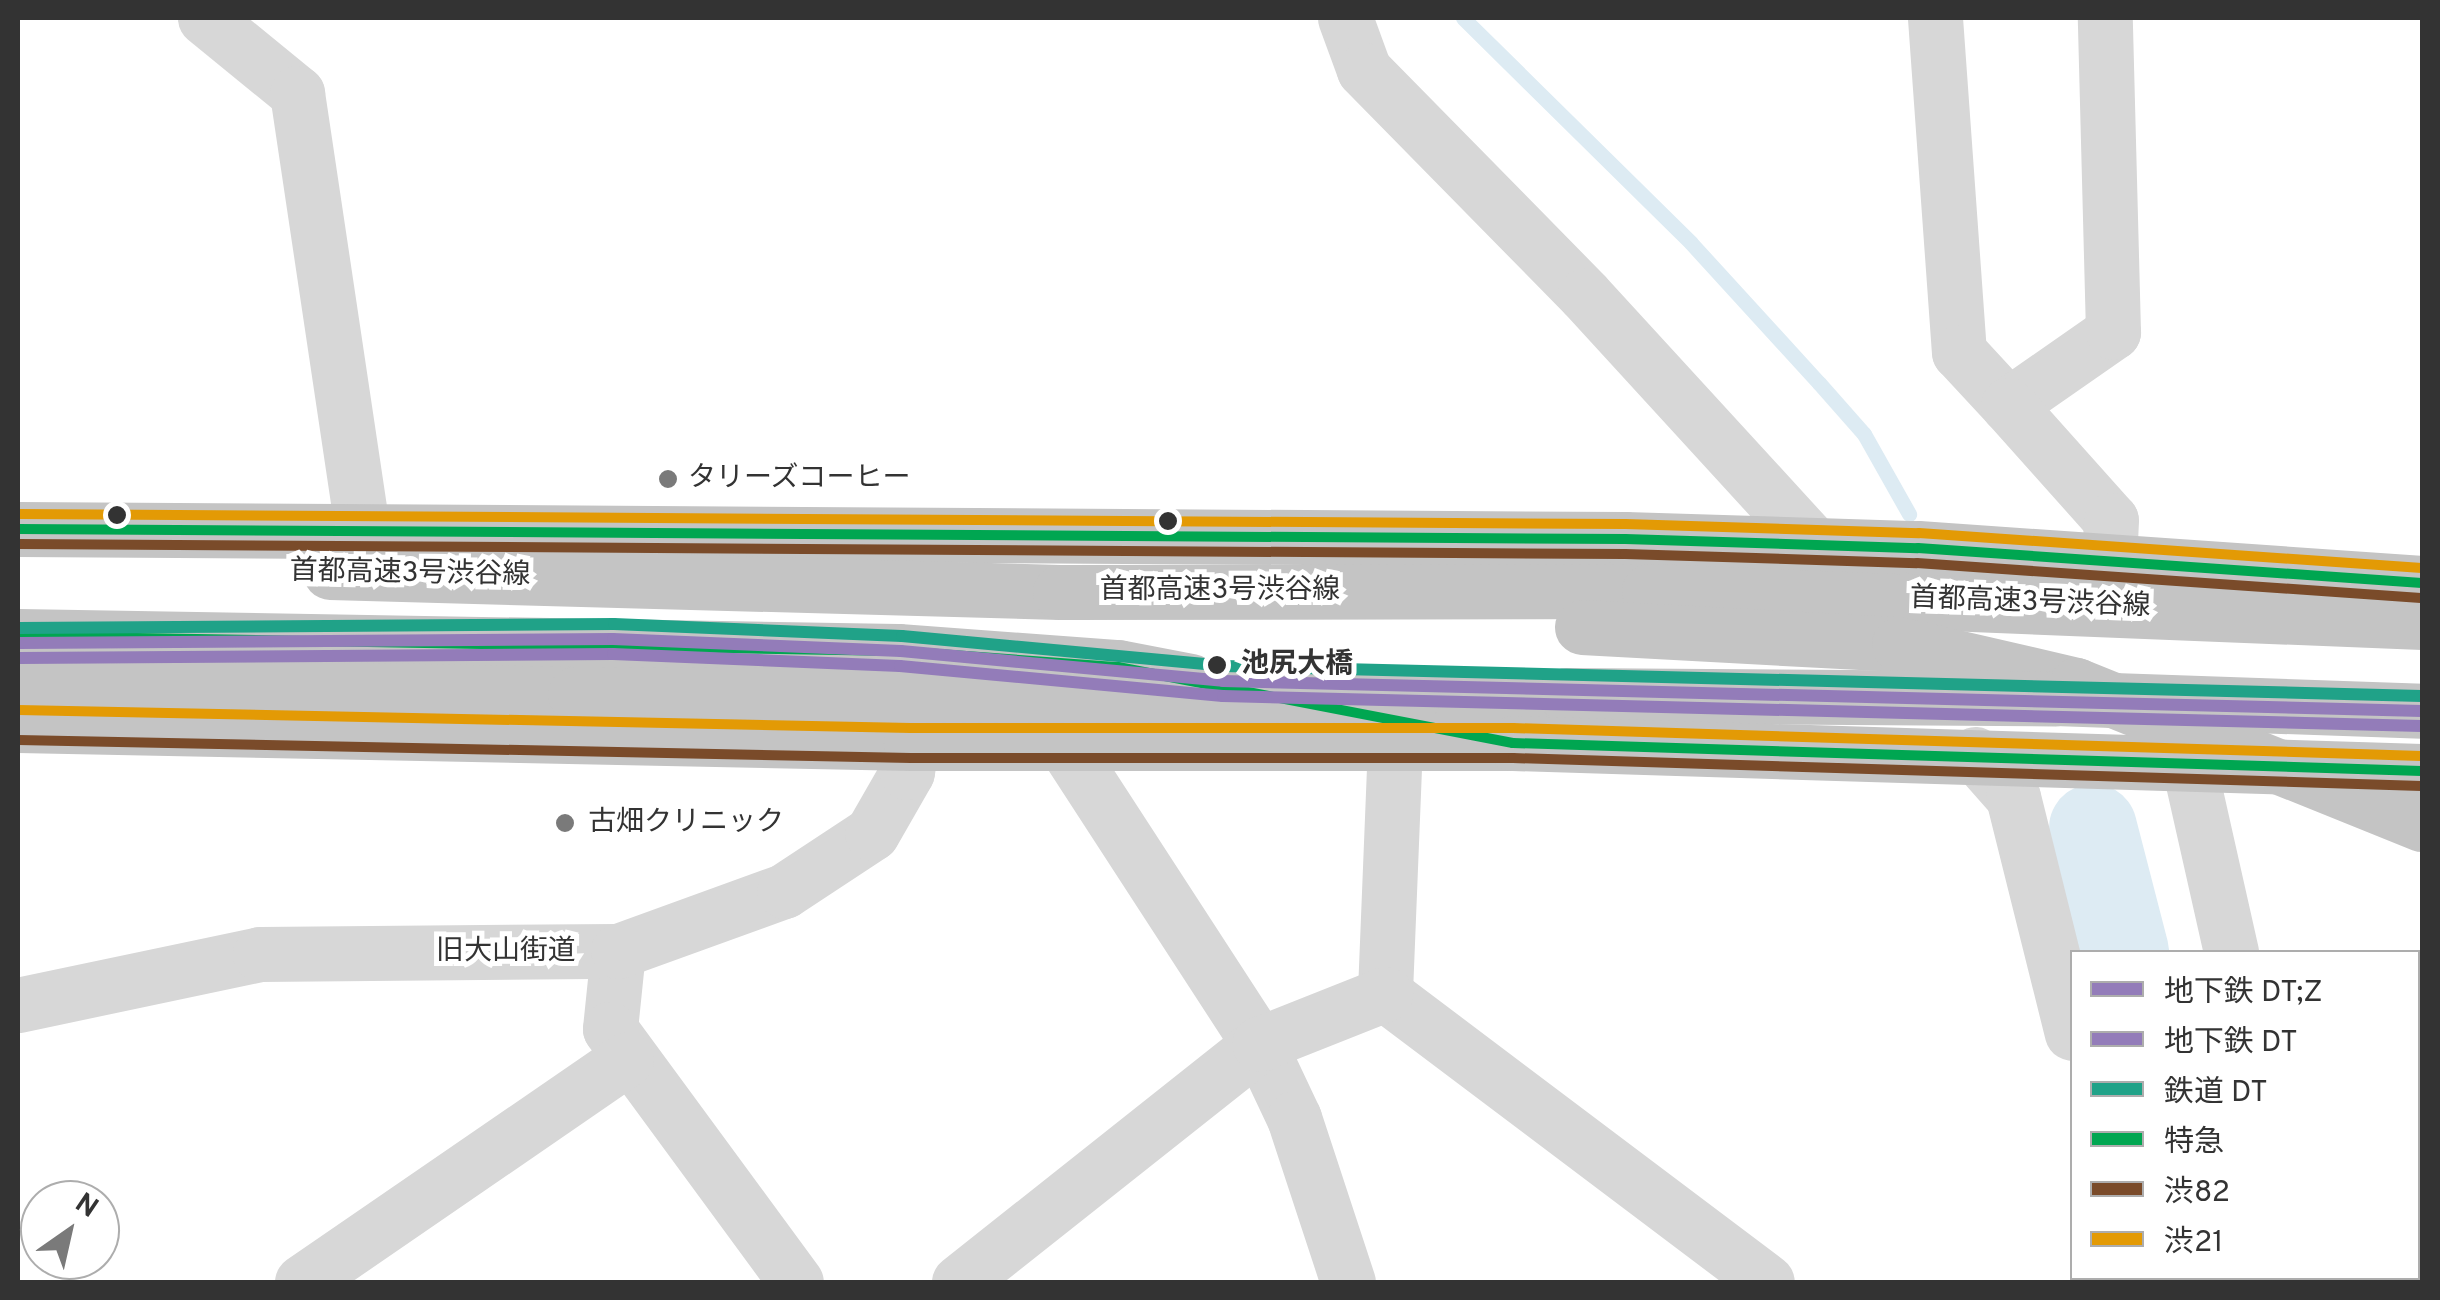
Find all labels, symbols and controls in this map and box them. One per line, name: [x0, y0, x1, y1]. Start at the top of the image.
place label: タリーズコーヒー: [688, 462, 912, 496]
marker: タリーズコーヒー: [657, 468, 679, 490]
unlabelled marker: [107, 505, 127, 525]
unlabelled marker: [1158, 511, 1178, 531]
street label: 首都高速3号渋谷線: [289, 555, 531, 593]
street label: 首都高速3号渋谷線: [1100, 574, 1340, 608]
street label: 首都高速3号渋谷線: [1909, 582, 2151, 624]
place label: 池尻大橋: [1241, 648, 1353, 682]
marker: 池尻大橋: [1202, 650, 1232, 680]
place label: 古畑クリニック: [588, 806, 784, 840]
marker: 古畑クリニック: [552, 810, 578, 836]
street label: 旧大山街道: [436, 935, 576, 969]
legend: [2070, 950, 2420, 1280]
text: 地下鉄 DT;Z: [2164, 975, 2323, 1012]
text: 地下鉄 DT: [2164, 1025, 2298, 1062]
text: 鉄道 DT: [2164, 1075, 2268, 1112]
text: 特急: [2164, 1125, 2224, 1162]
text: 渋82: [2164, 1175, 2230, 1212]
north arrow: [20, 1180, 120, 1280]
text: N: [67, 1186, 104, 1227]
text: 渋21: [2164, 1225, 2224, 1262]

